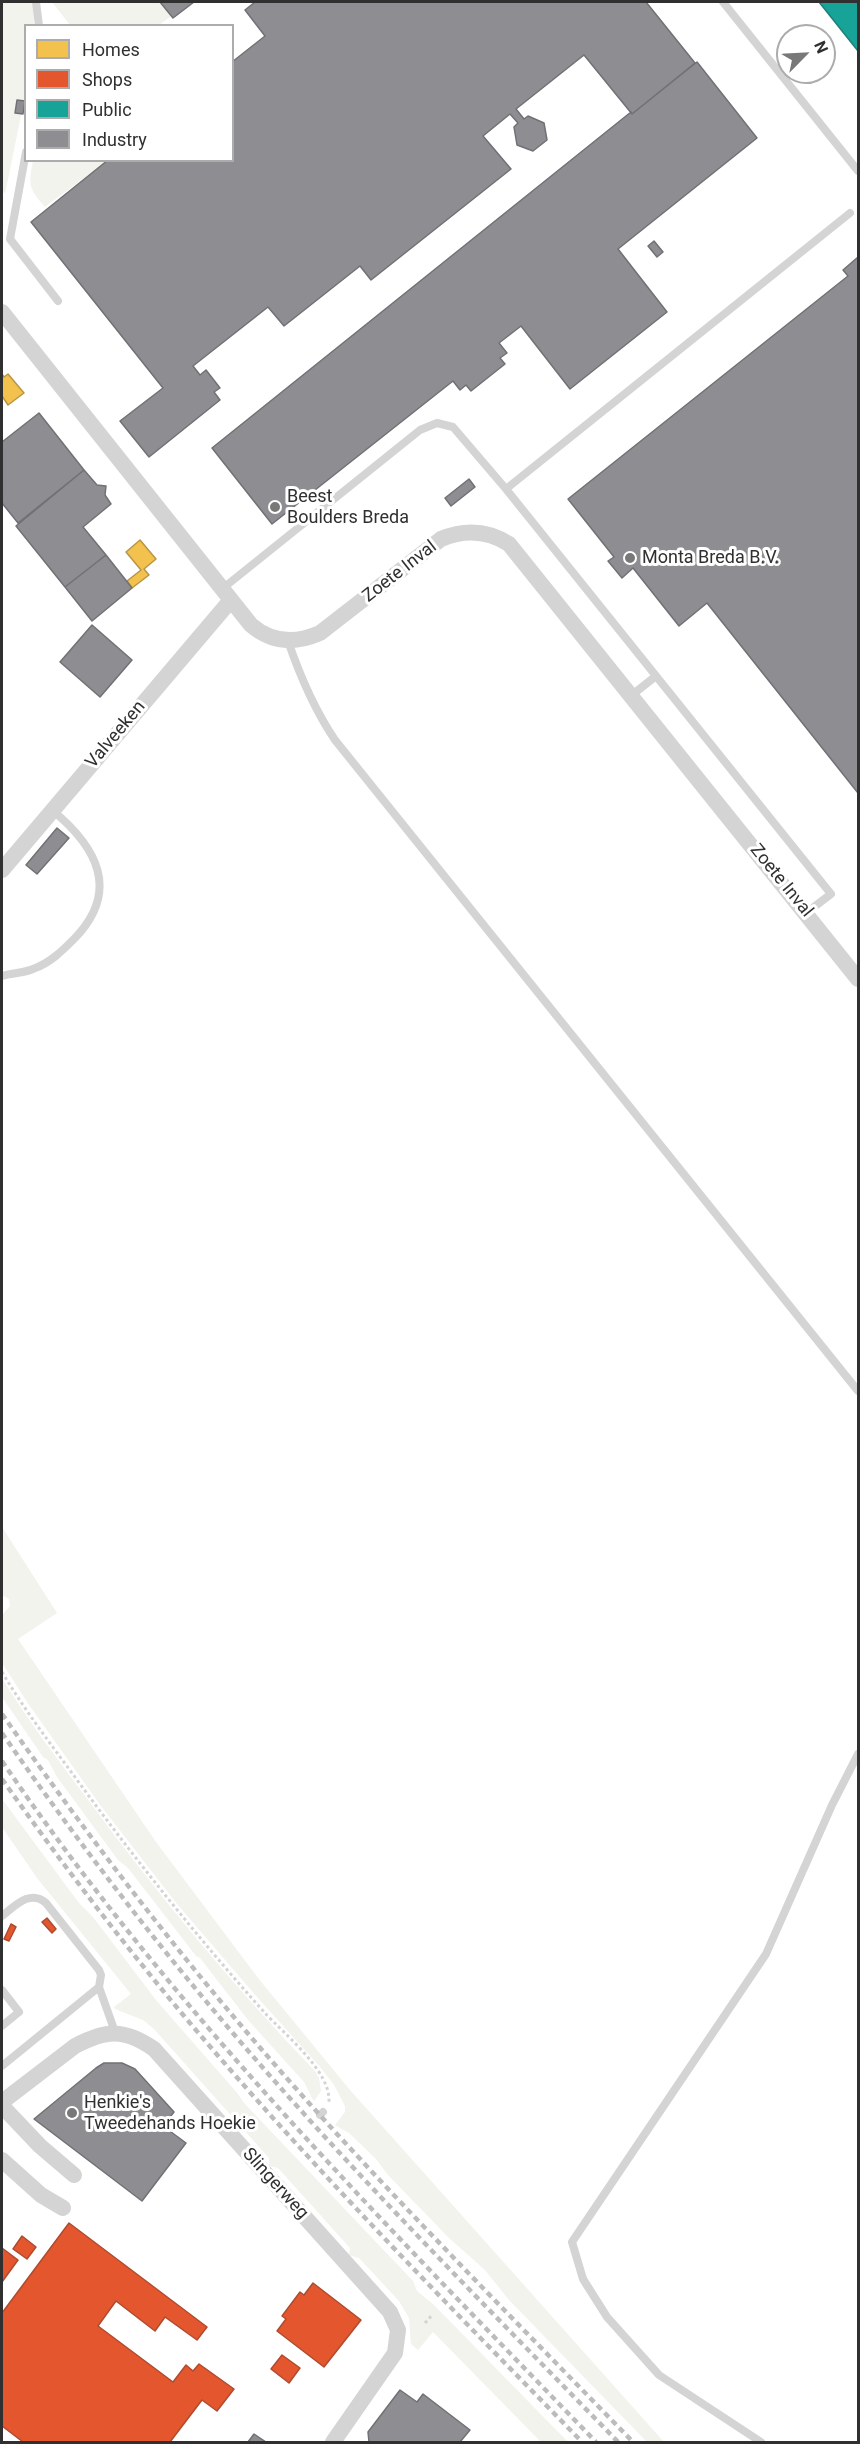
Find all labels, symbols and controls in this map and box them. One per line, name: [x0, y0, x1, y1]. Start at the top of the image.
legend: [24, 24, 234, 162]
north arrow: [776, 24, 836, 84]
text: N: [810, 38, 832, 56]
text: Homes: [82, 39, 140, 60]
text: Shops: [82, 69, 132, 90]
text: Public: [82, 99, 132, 120]
text: Industry: [82, 129, 147, 150]
place label: Beest Boulders Breda: [287, 486, 409, 528]
marker: Beest Boulders Breda: [268, 500, 282, 514]
street label: Zoete Inval: [359, 536, 441, 608]
place label: Monta Breda B.V.: [642, 547, 779, 569]
marker: Monta Breda B.V.: [623, 551, 637, 565]
street label: Valveeken: [82, 697, 150, 773]
street label: Zoete Inval: [745, 840, 817, 922]
place label: Henkie's Tweedehands Hoekie: [84, 2092, 256, 2134]
marker: Henkie's Tweedehands Hoekie: [65, 2106, 79, 2120]
street label: Slingerweg: [237, 2144, 313, 2224]

